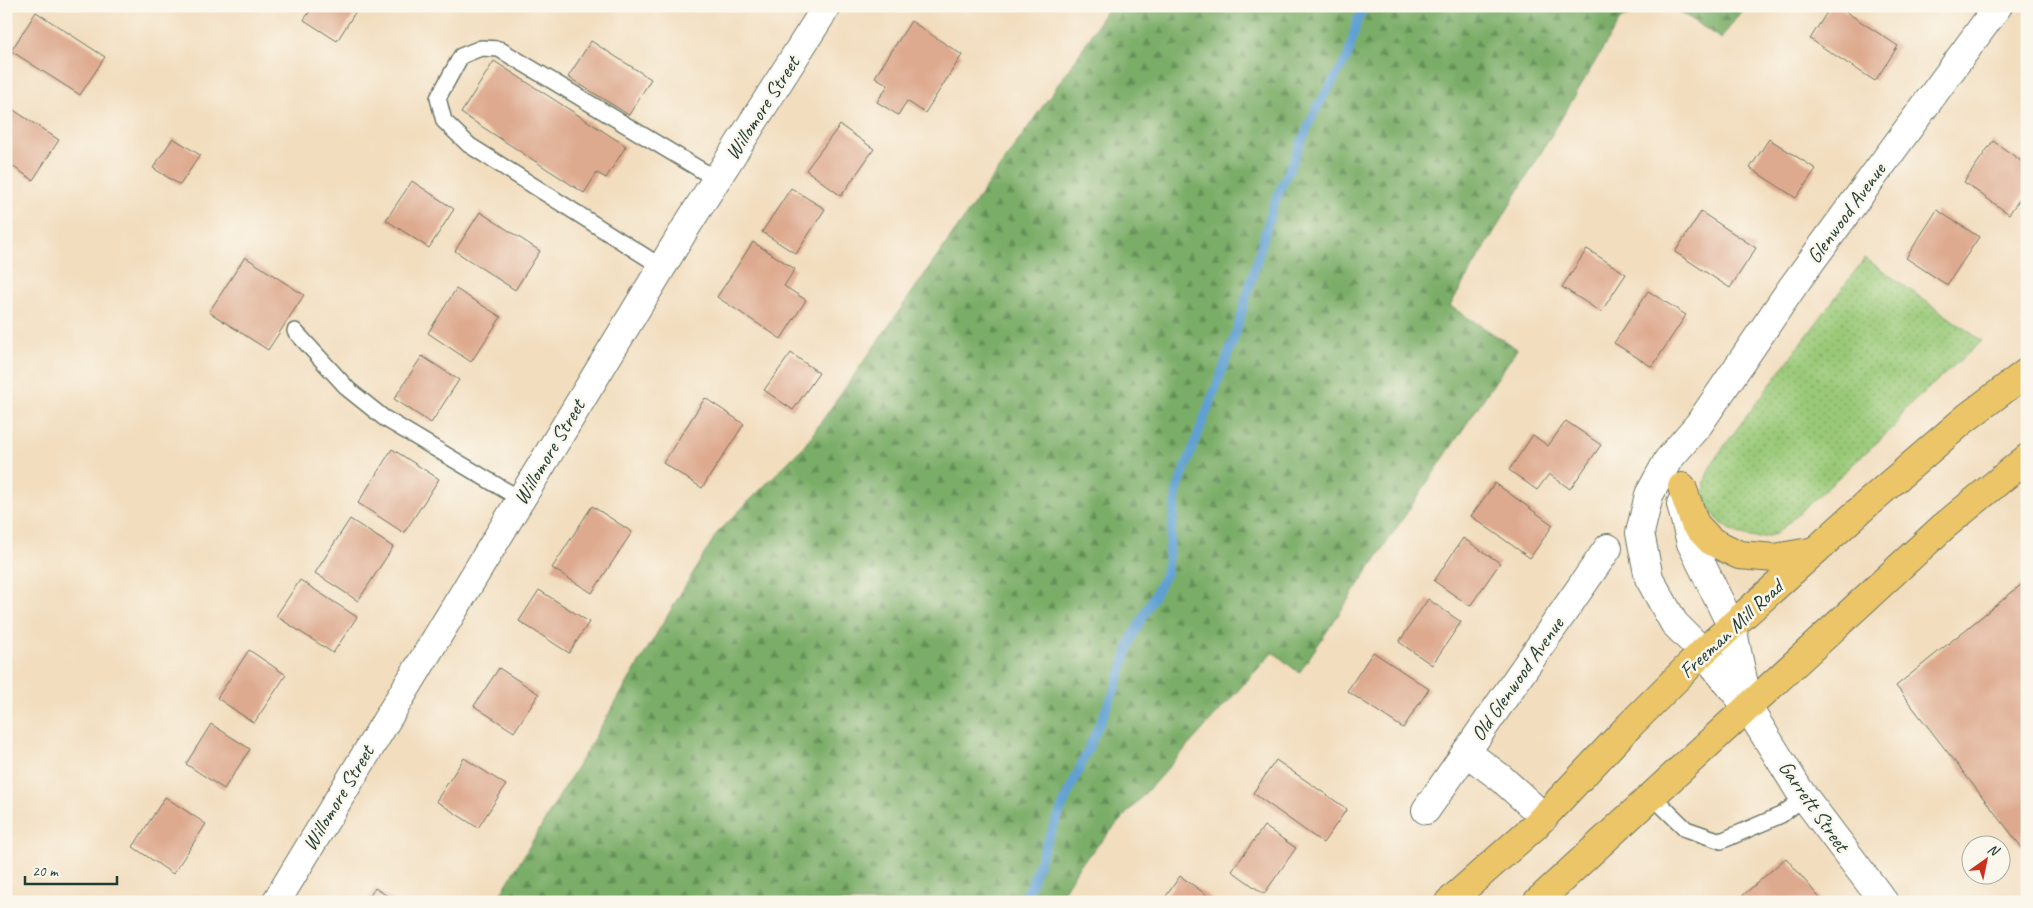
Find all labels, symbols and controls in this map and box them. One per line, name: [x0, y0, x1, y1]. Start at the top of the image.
street label: Willomore Street: [719, 50, 806, 165]
street label: Glenwood Avenue: [1801, 157, 1892, 268]
street label: Willomore Street: [507, 393, 592, 509]
street label: Freeman Mill Road: [1674, 572, 1790, 684]
street label: Old Glenwood Avenue: [1465, 611, 1570, 746]
street label: Willomore Street: [296, 739, 381, 855]
street label: Garrett Street: [1773, 755, 1856, 858]
north arrow: [1960, 836, 2010, 886]
text: N: [1985, 840, 2003, 860]
scale bar: [25, 853, 118, 885]
text: 20 m: [32, 862, 59, 881]

